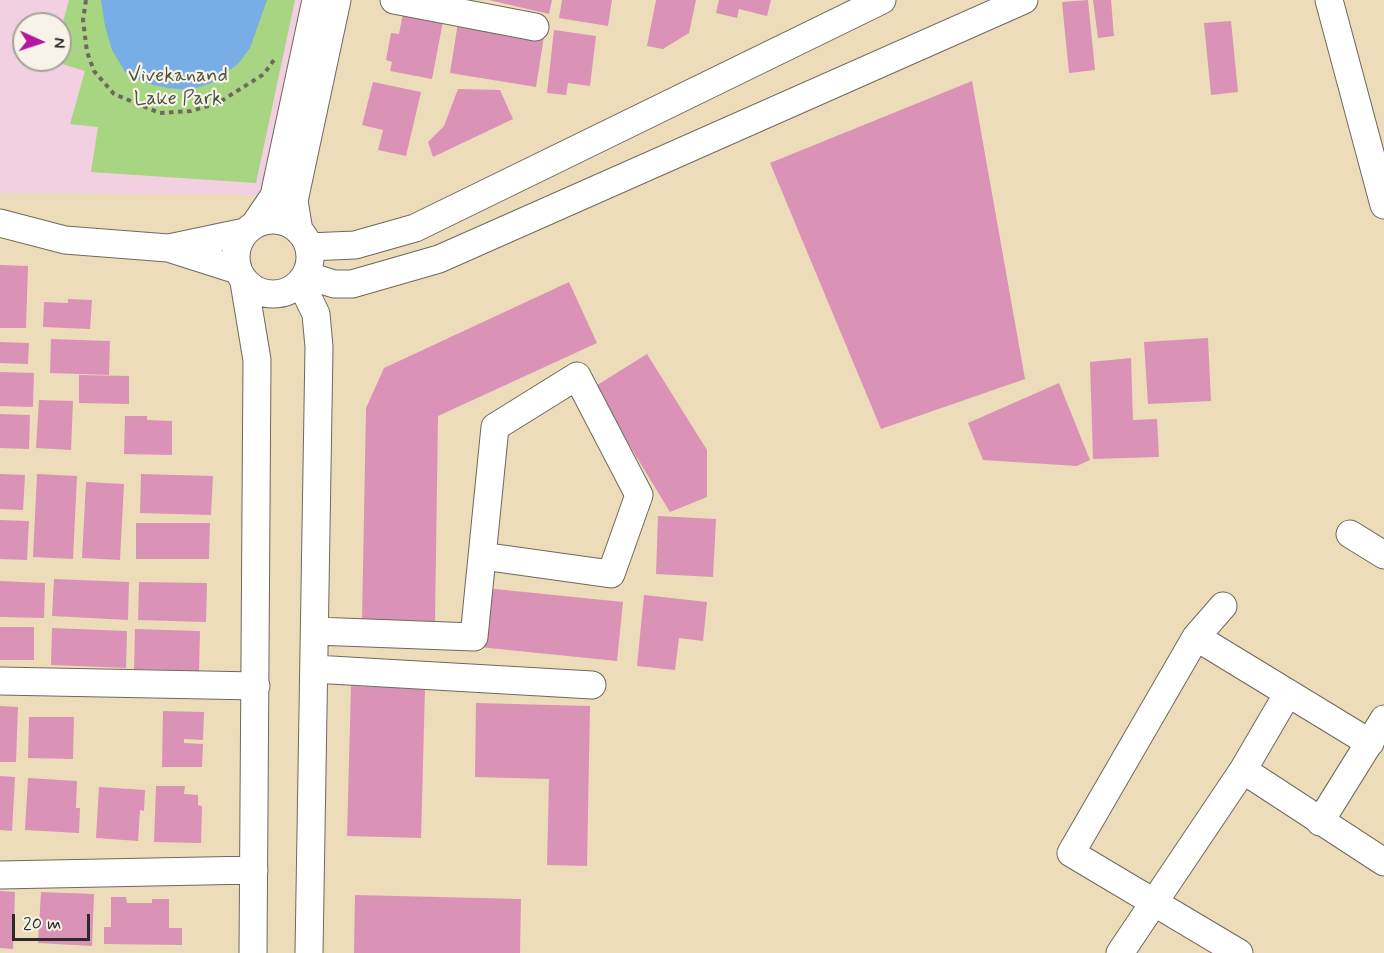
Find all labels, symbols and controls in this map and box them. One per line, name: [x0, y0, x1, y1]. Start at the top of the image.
north arrow: [12, 12, 72, 72]
text: N: [48, 37, 69, 49]
park label: Vivekanand Lake Park: [128, 65, 228, 112]
scale bar: [15, 902, 93, 940]
text: 20 m: [23, 912, 61, 936]

